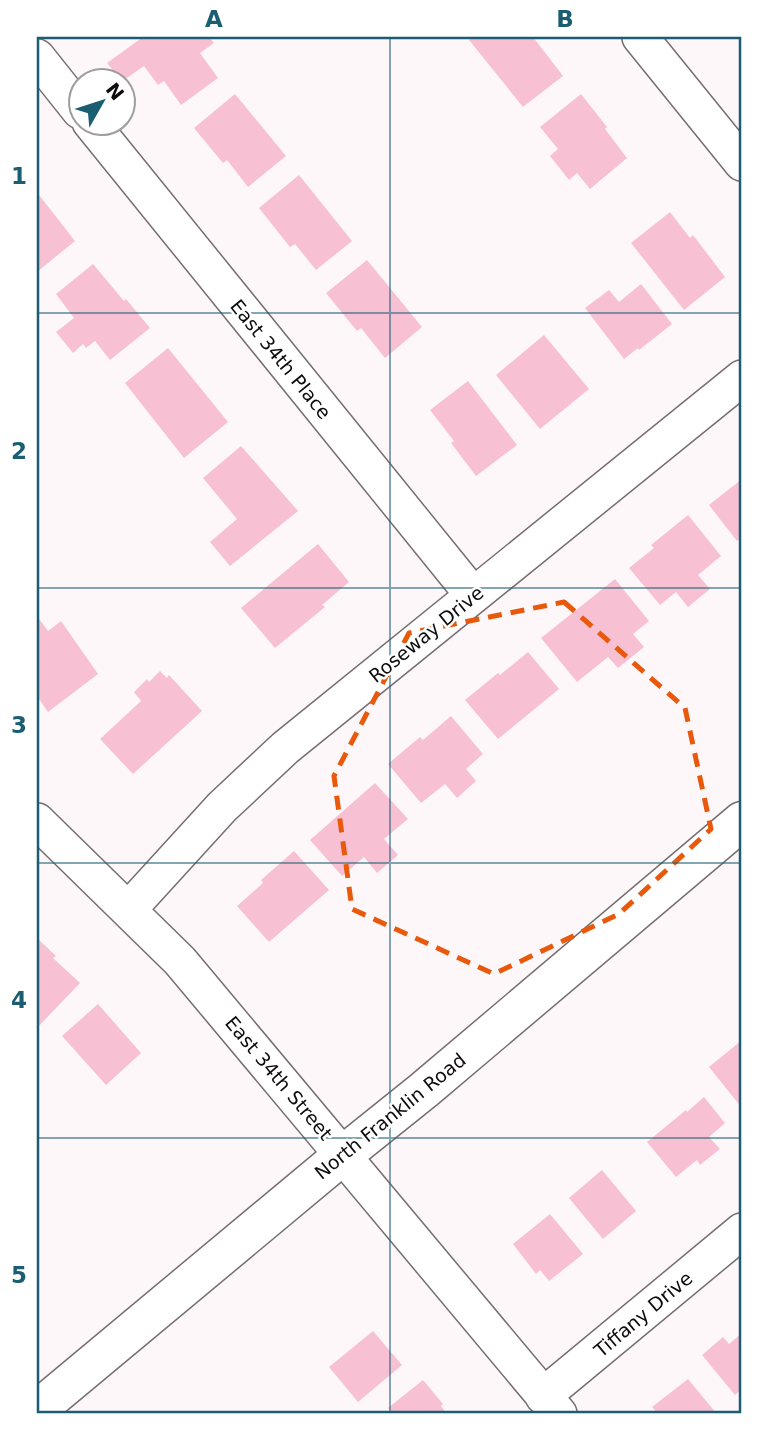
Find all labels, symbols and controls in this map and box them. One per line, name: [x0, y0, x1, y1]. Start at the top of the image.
text: A: [205, 6, 223, 32]
text: B: [556, 6, 574, 32]
north arrow: [66, 66, 136, 136]
text: N: [102, 78, 129, 104]
text: 1: [11, 163, 27, 189]
street label: East 34th Place: [226, 295, 336, 423]
text: 2: [11, 438, 27, 464]
street label: Roseway Drive: [364, 581, 488, 687]
text: 3: [11, 712, 27, 738]
text: 4: [11, 987, 27, 1013]
street label: East 34th Street: [221, 1012, 337, 1144]
street label: North Franklin Road: [310, 1048, 470, 1184]
text: 5: [11, 1262, 27, 1288]
street label: Tiffany Drive: [589, 1267, 696, 1362]

